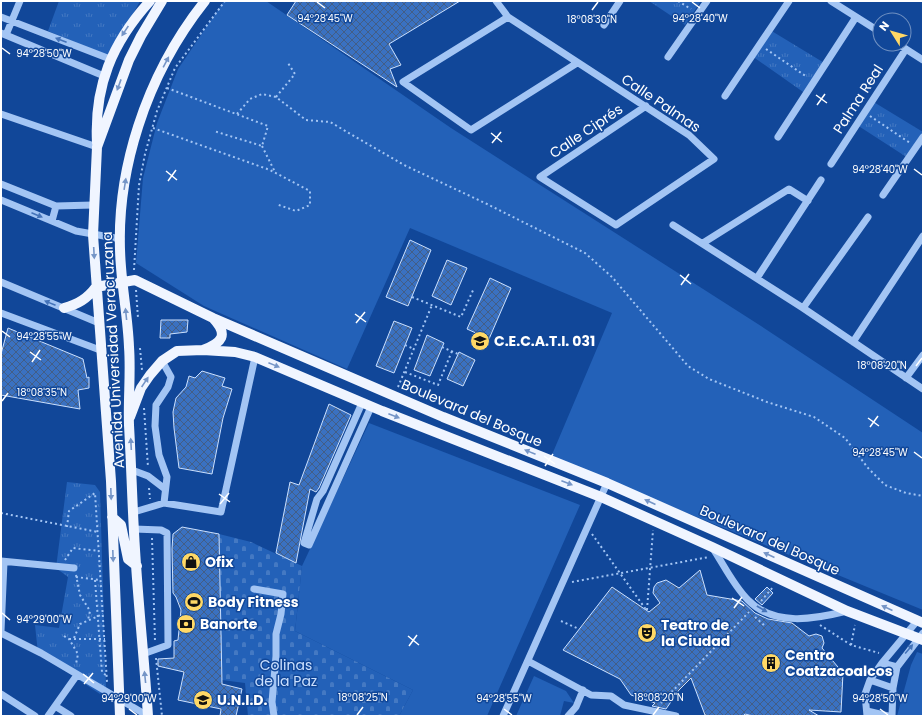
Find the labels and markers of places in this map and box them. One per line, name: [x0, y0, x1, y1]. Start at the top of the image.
school or university icon: C.E.C.A.T.I. 031: [469, 330, 491, 352]
place label: C.E.C.A.T.I. 031: [494, 331, 595, 351]
shop icon: Ofix: [180, 551, 202, 573]
place label: Ofix: [205, 552, 234, 572]
sports icon: Body Fitness: [183, 591, 205, 613]
place label: Body Fitness: [208, 592, 299, 612]
bank icon: Banorte: [175, 613, 197, 635]
place label: Banorte: [200, 614, 258, 634]
place label: Teatro de la Ciudad: [661, 615, 730, 651]
theatre icon: Teatro de la Ciudad: [636, 622, 658, 644]
place label: Centro Coatzacoalcos: [785, 645, 893, 681]
building icon: Centro Coatzacoalcos: [760, 652, 782, 674]
school or university icon: U.N.I.D.: [192, 689, 214, 711]
place label: U.N.I.D.: [217, 690, 268, 710]

